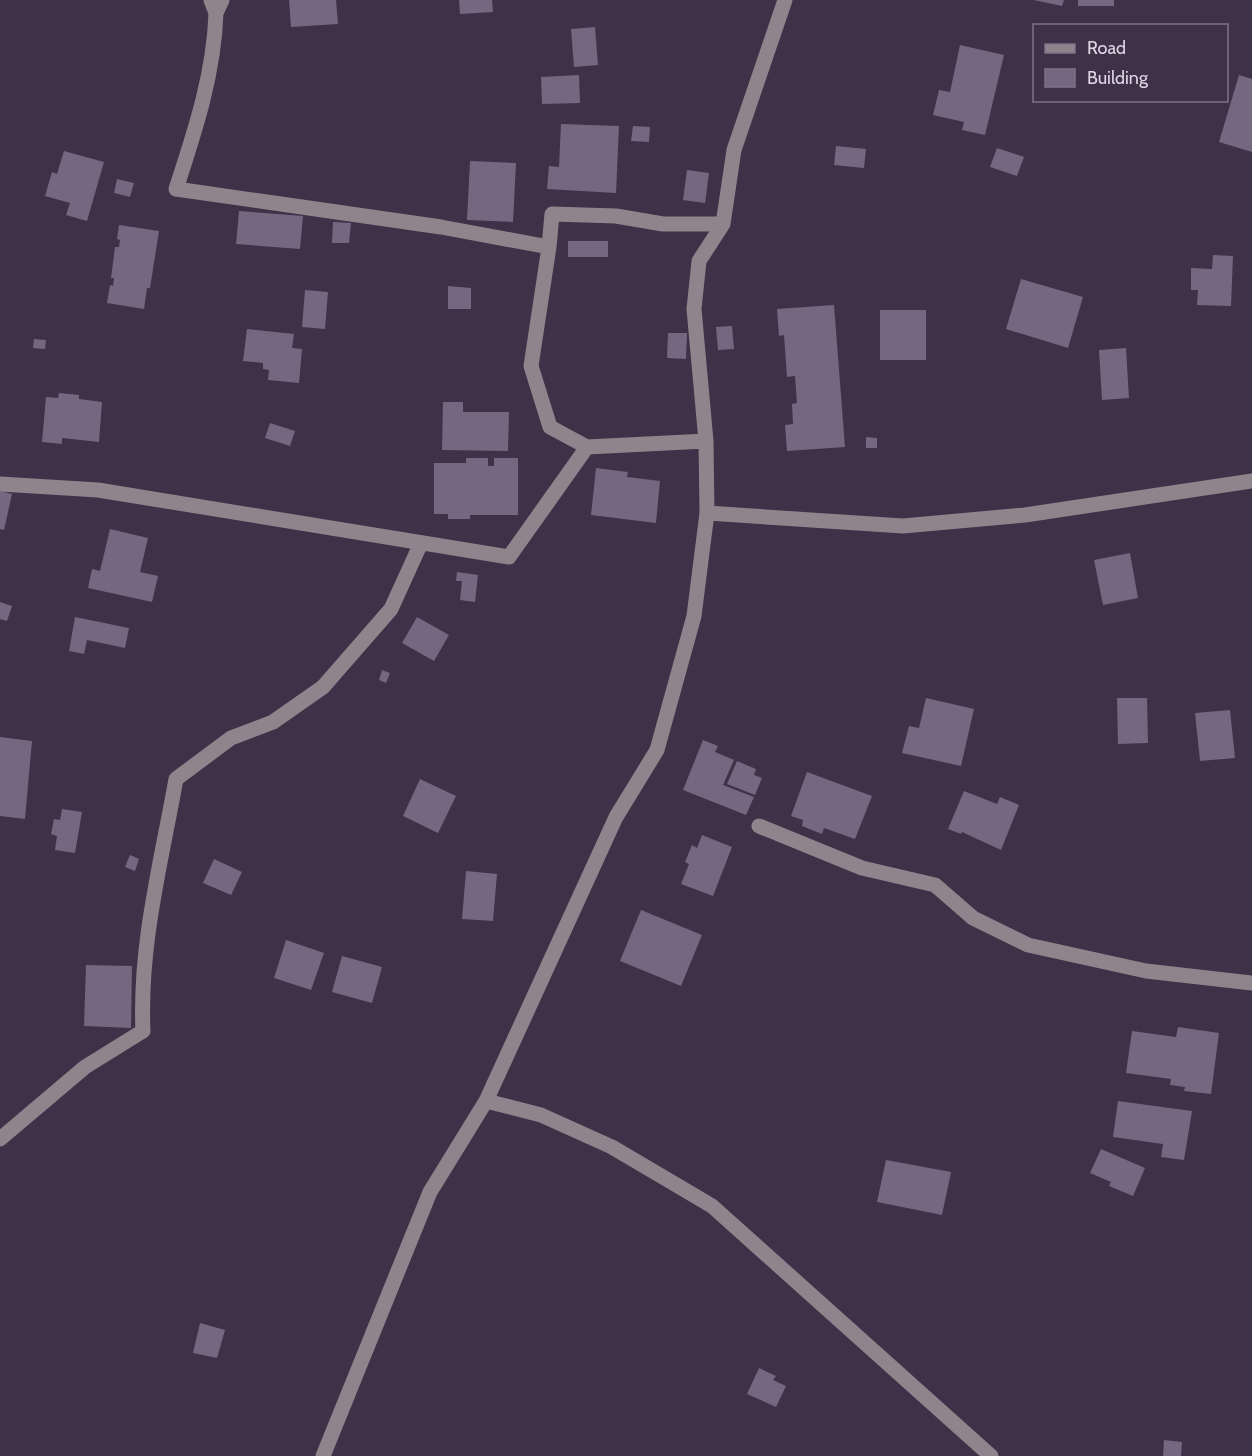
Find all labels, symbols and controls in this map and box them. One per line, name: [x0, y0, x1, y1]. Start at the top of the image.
legend: [1033, 24, 1228, 102]
text: Road: [1087, 37, 1126, 59]
text: Building: [1087, 67, 1149, 89]

